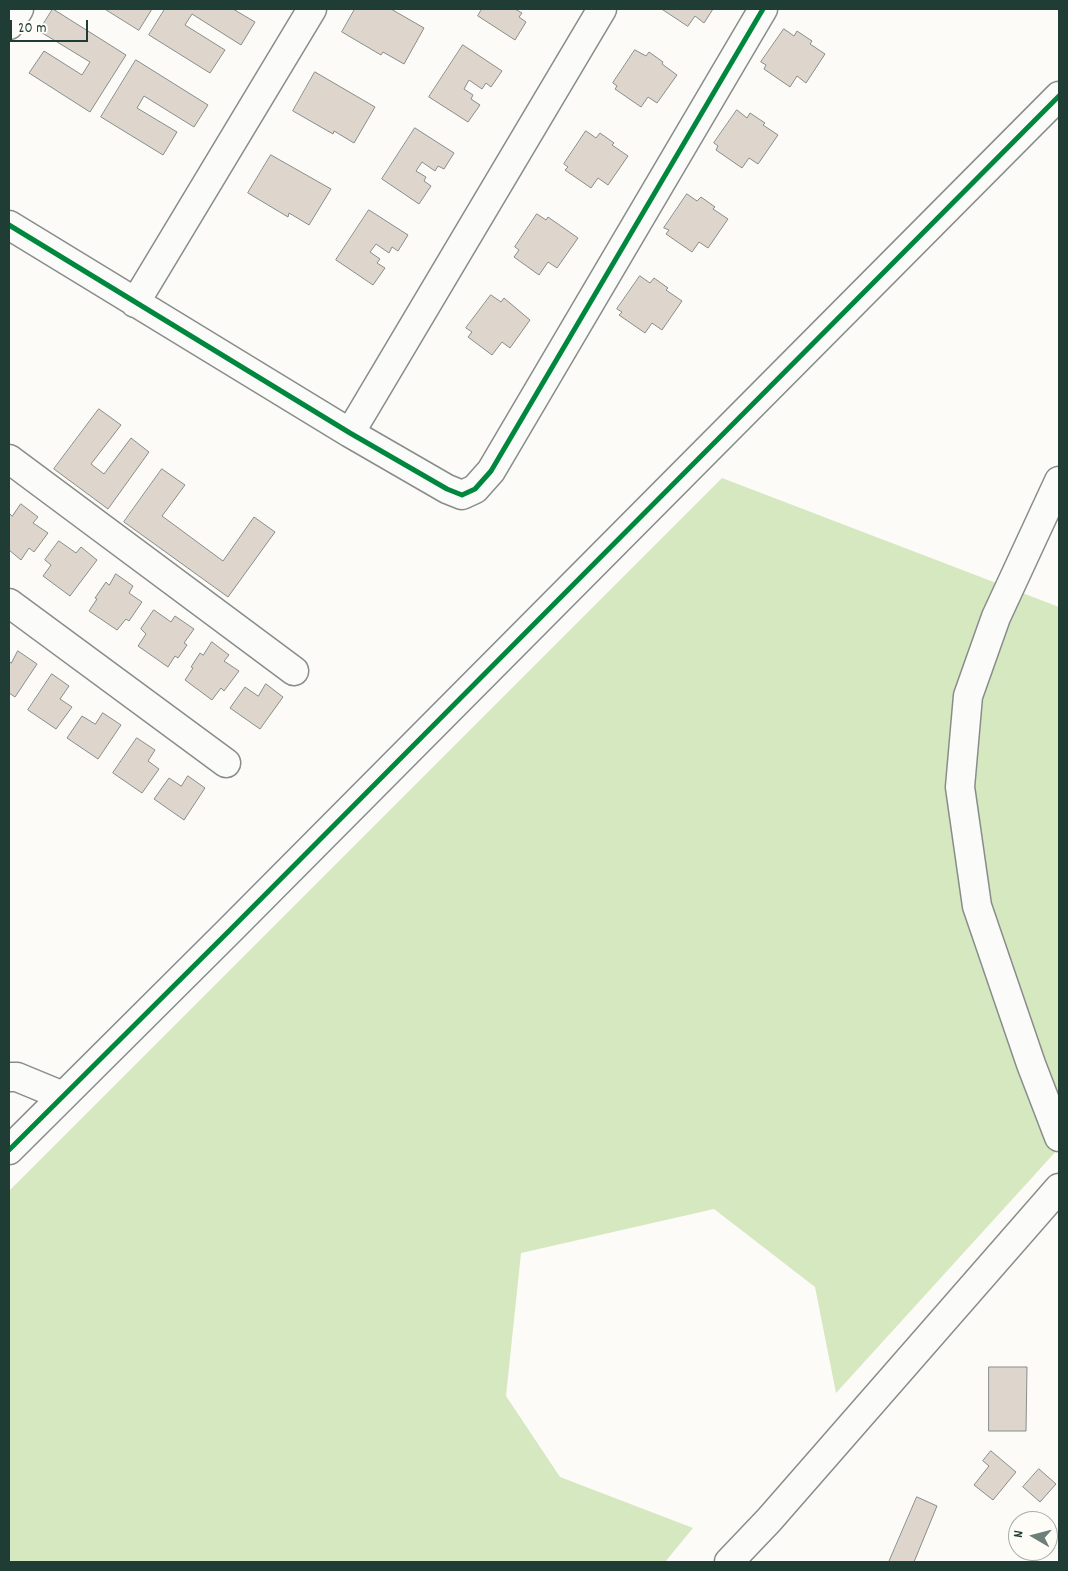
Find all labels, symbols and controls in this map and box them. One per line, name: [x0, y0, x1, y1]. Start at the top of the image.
scale bar: [12, 10, 90, 42]
text: 20 m: [18, 18, 46, 40]
north arrow: [1008, 1511, 1058, 1561]
text: N: [1009, 1529, 1030, 1539]

